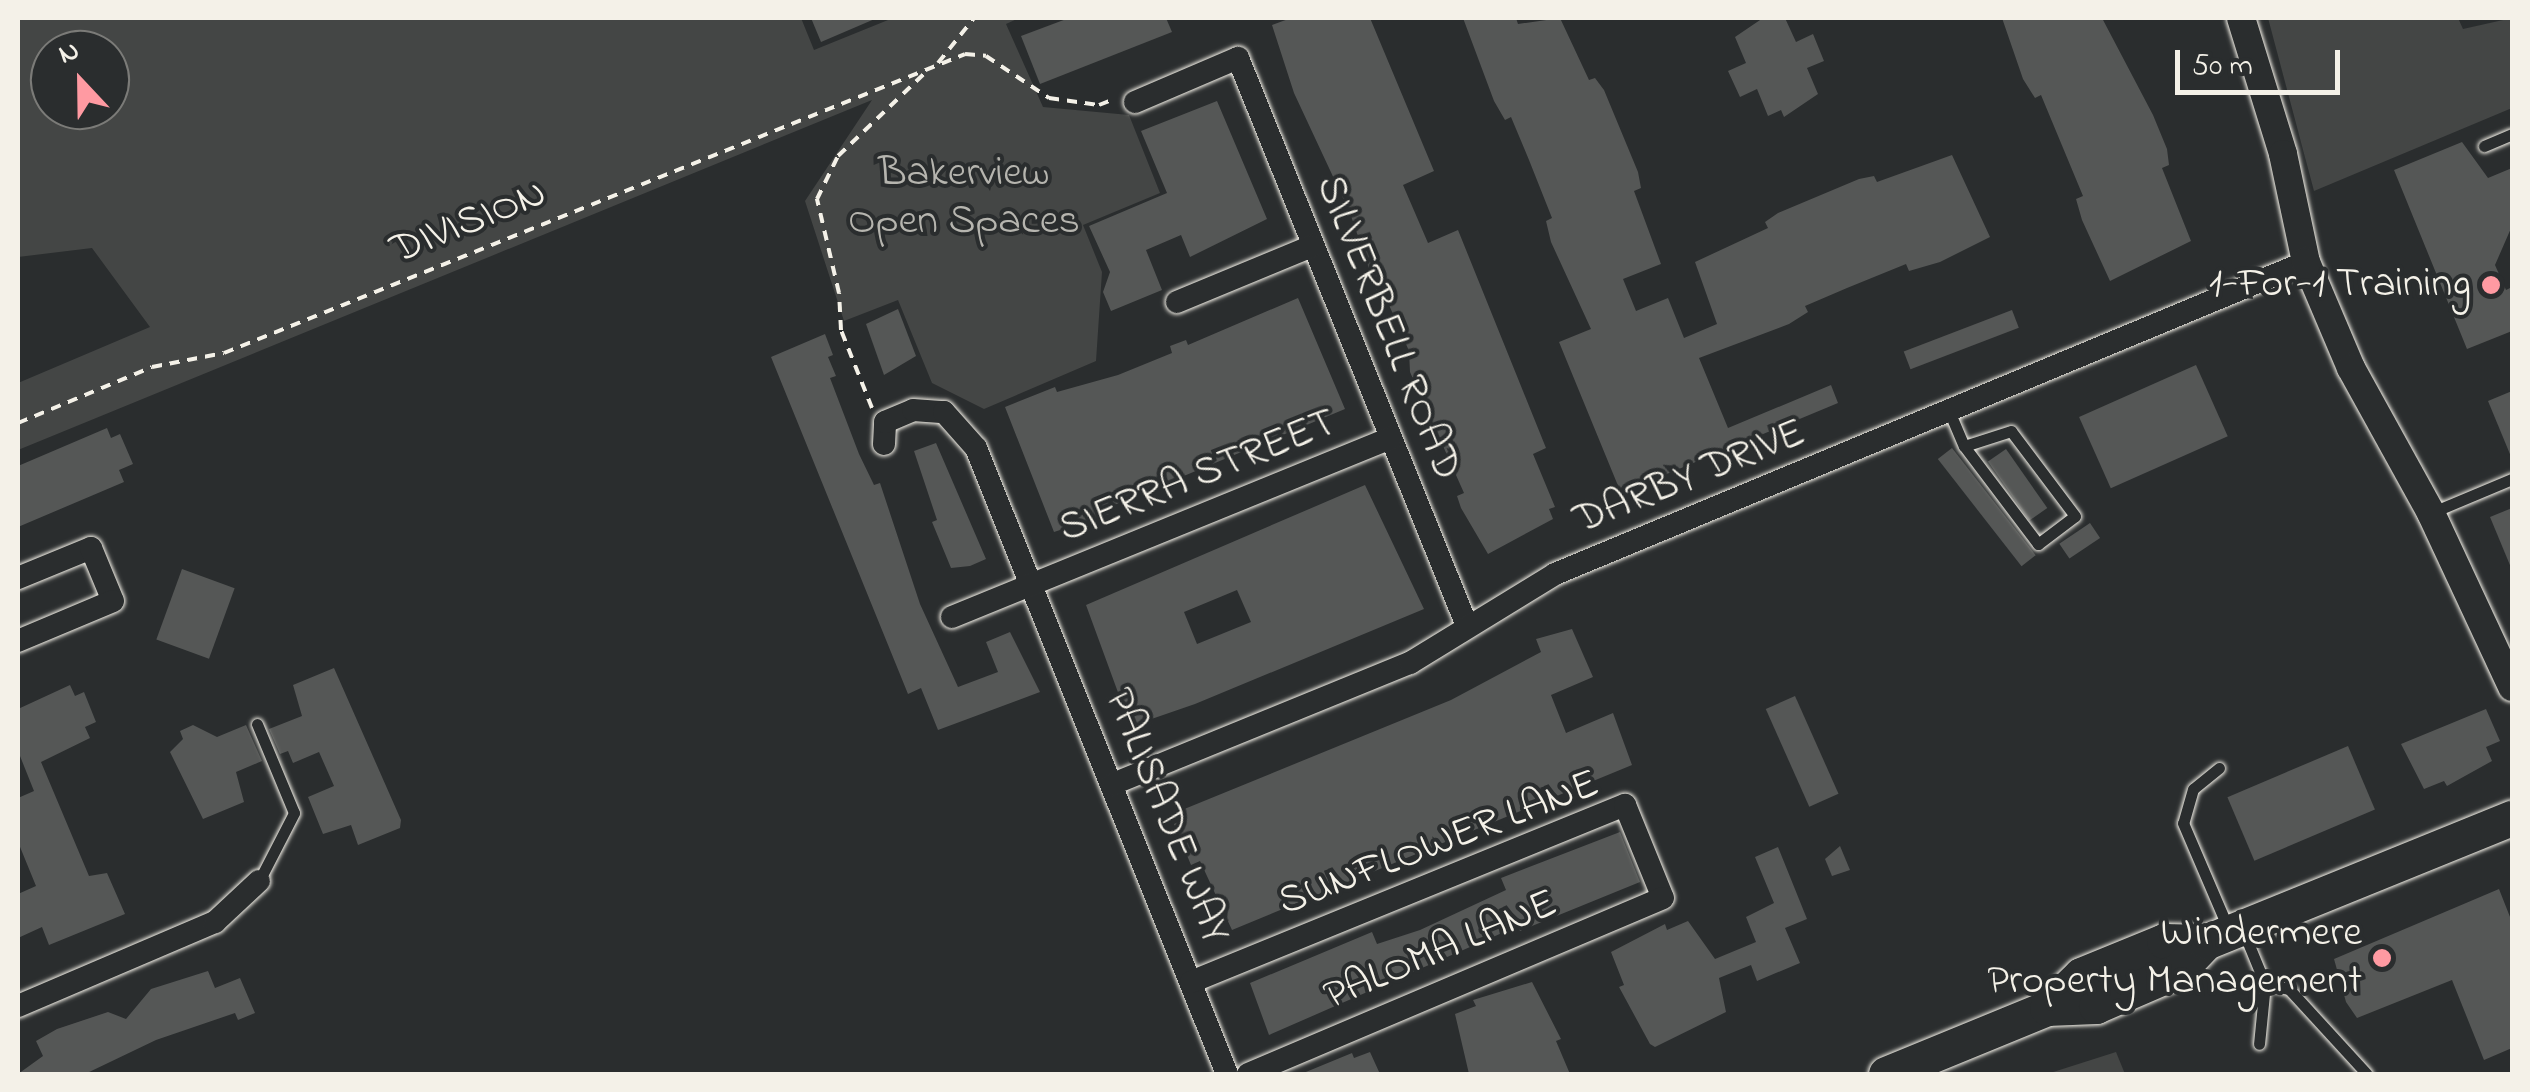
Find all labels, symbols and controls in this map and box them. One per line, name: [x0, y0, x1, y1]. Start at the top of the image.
north arrow: [30, 30, 130, 130]
scale bar: [2180, 30, 2345, 92]
text: N: [53, 31, 86, 76]
text: 50 m: [2192, 45, 2253, 89]
park label: Bakerview Open Spaces: [848, 149, 1080, 248]
street label: SILVERBELL ROAD: [1303, 168, 1471, 488]
street label: DIVISION: [384, 169, 554, 277]
place label: 1-For-1 Training: [2209, 260, 2471, 310]
marker: 1-For-1 Training: [2480, 274, 2502, 296]
street label: SIERRA STREET: [1052, 399, 1344, 555]
street label: DARBY DRIVE: [1567, 409, 1813, 547]
street label: PALISADE WAY: [1092, 681, 1240, 951]
street label: SUNFLOWER LANE: [1272, 760, 1606, 928]
street label: PALOMA LANE: [1317, 879, 1565, 1023]
place label: Windermere Property Management: [1987, 909, 2362, 1008]
marker: Windermere Property Management: [2371, 947, 2393, 969]

